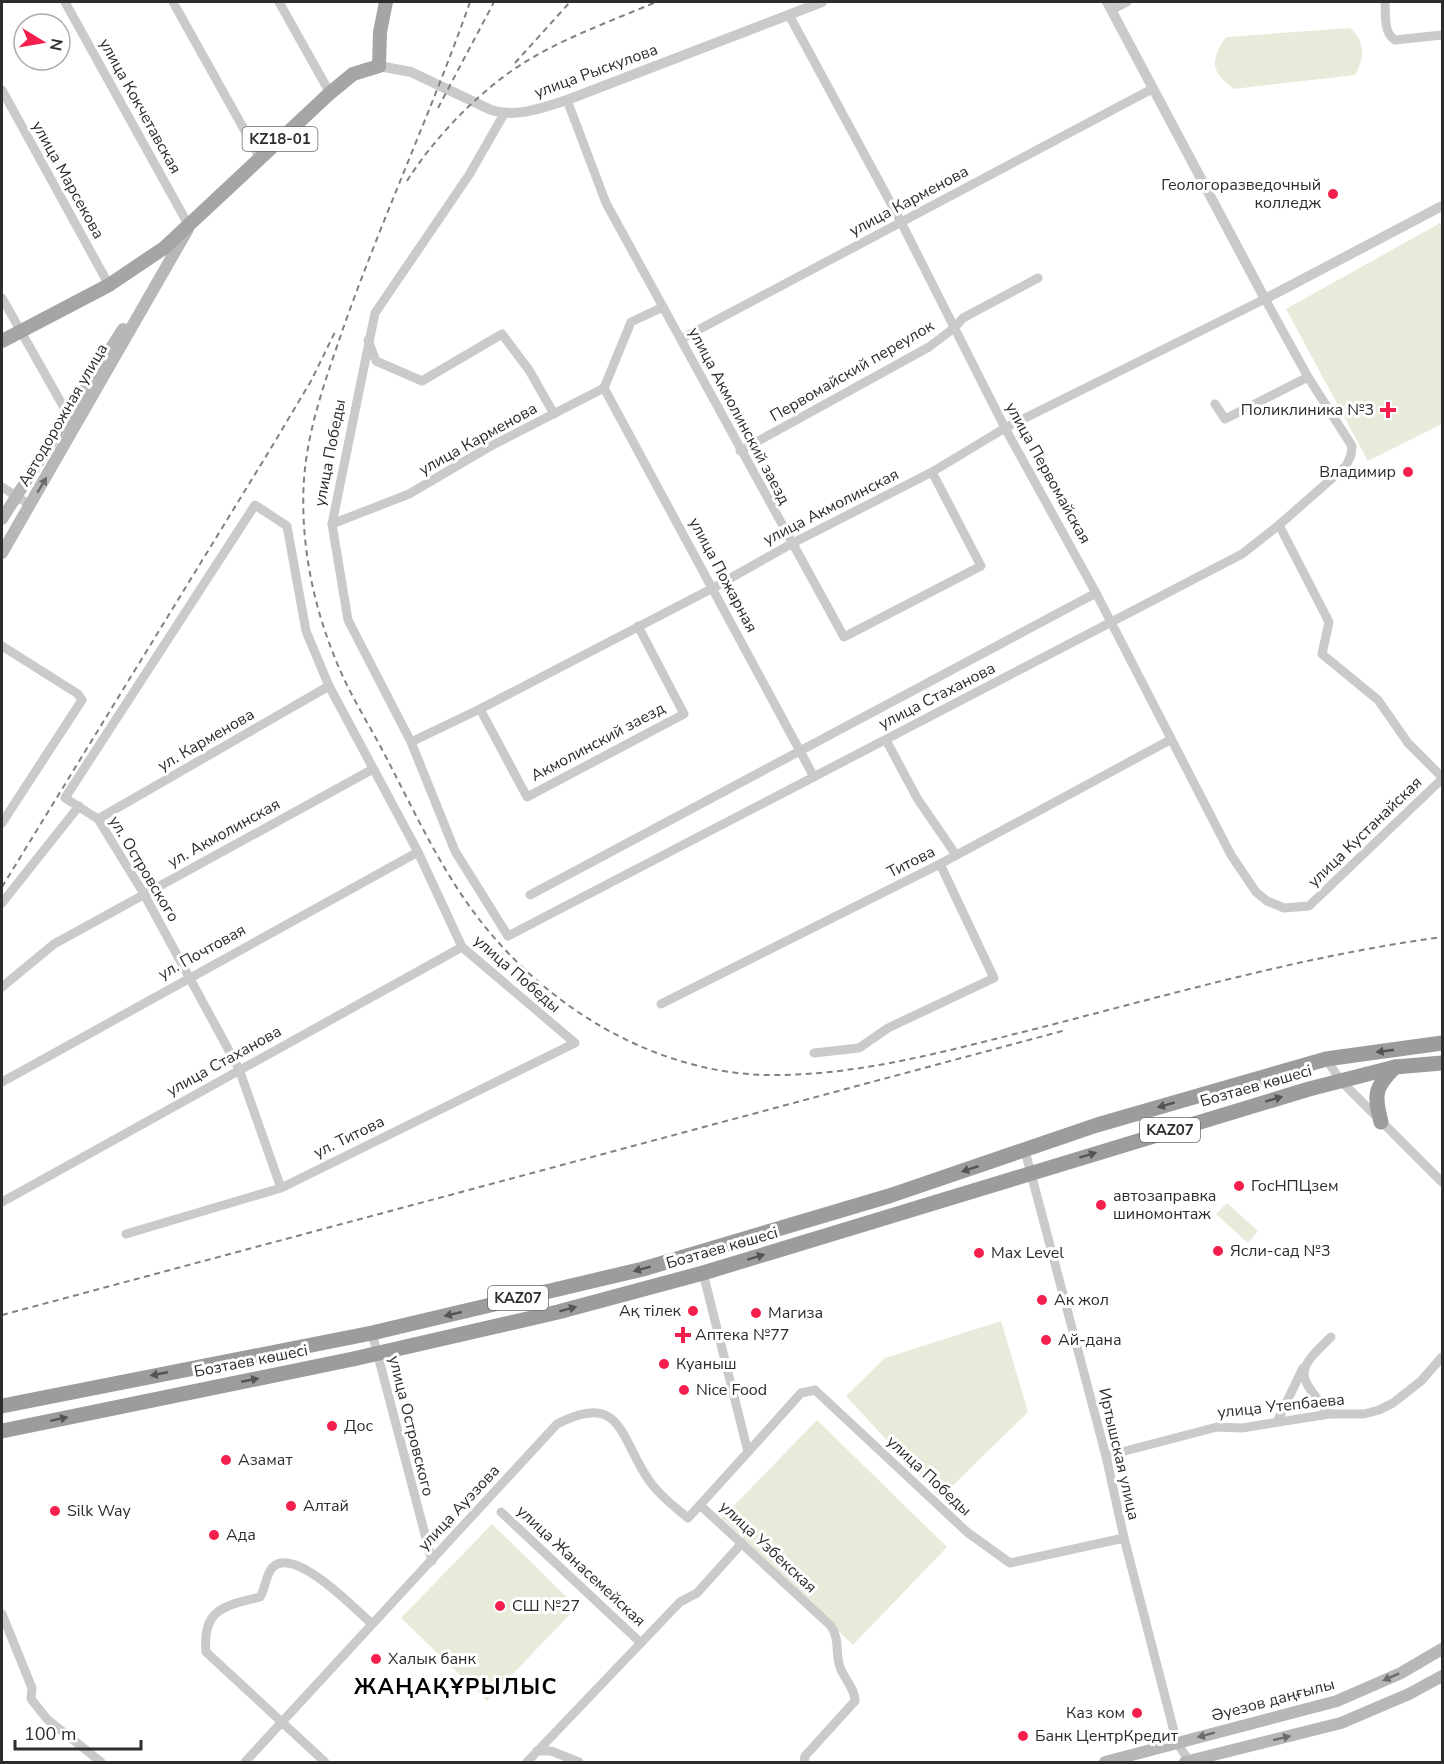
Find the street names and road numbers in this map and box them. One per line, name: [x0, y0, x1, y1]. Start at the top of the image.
street label: улица Кокчетавская: [94, 34, 186, 178]
street label: улица Рыскулова: [531, 38, 661, 104]
street label: улица Марсекова: [26, 117, 110, 243]
road number: KZ18-01: [242, 127, 318, 151]
street label: улица Карменова: [845, 160, 973, 242]
street label: Первомайский переулок: [766, 315, 939, 427]
street label: улица Акмолинский заезд: [683, 324, 795, 509]
street label: Автодорожная улица: [13, 339, 113, 491]
street label: улица Карменова: [415, 397, 541, 481]
street label: улица Победы: [309, 398, 351, 508]
street label: улица Первомайская: [1000, 398, 1096, 548]
street label: улица Акмолинская: [759, 463, 903, 551]
street label: улица Пожарная: [683, 514, 763, 636]
street label: улица Стаханова: [875, 657, 999, 735]
street label: Акмолинский заезд: [527, 697, 669, 787]
street label: ул. Карменова: [154, 703, 258, 777]
street label: улица Кустанайская: [1303, 772, 1427, 892]
street label: ул. Акмолинская: [164, 793, 284, 873]
street label: ул. Островского: [104, 812, 184, 926]
street label: Титова: [883, 841, 939, 883]
street label: ул. Почтовая: [154, 919, 250, 985]
street label: улица Победы: [469, 930, 565, 1018]
street label: улица Стаханова: [163, 1020, 285, 1102]
street label: Бозтаев көшесі: [1198, 1060, 1314, 1112]
street label: ул. Титова: [310, 1110, 388, 1164]
road number: KAZ07: [1140, 1118, 1200, 1142]
street label: Бозтаев көшесі: [664, 1222, 780, 1274]
road number: KAZ07: [488, 1286, 548, 1310]
street label: Бозтаев көшесі: [192, 1339, 310, 1383]
street label: улица Островского: [383, 1353, 439, 1499]
street label: Иртышская улица: [1093, 1386, 1145, 1522]
street label: улица Утепбаева: [1216, 1388, 1346, 1424]
street label: улица Победы: [882, 1431, 976, 1521]
street label: улица Ауэзова: [413, 1460, 505, 1556]
street label: улица Узбекская: [715, 1496, 821, 1598]
street label: улица Жанасемейская: [512, 1500, 650, 1632]
street label: Әуезов даңғылы: [1209, 1673, 1337, 1727]

